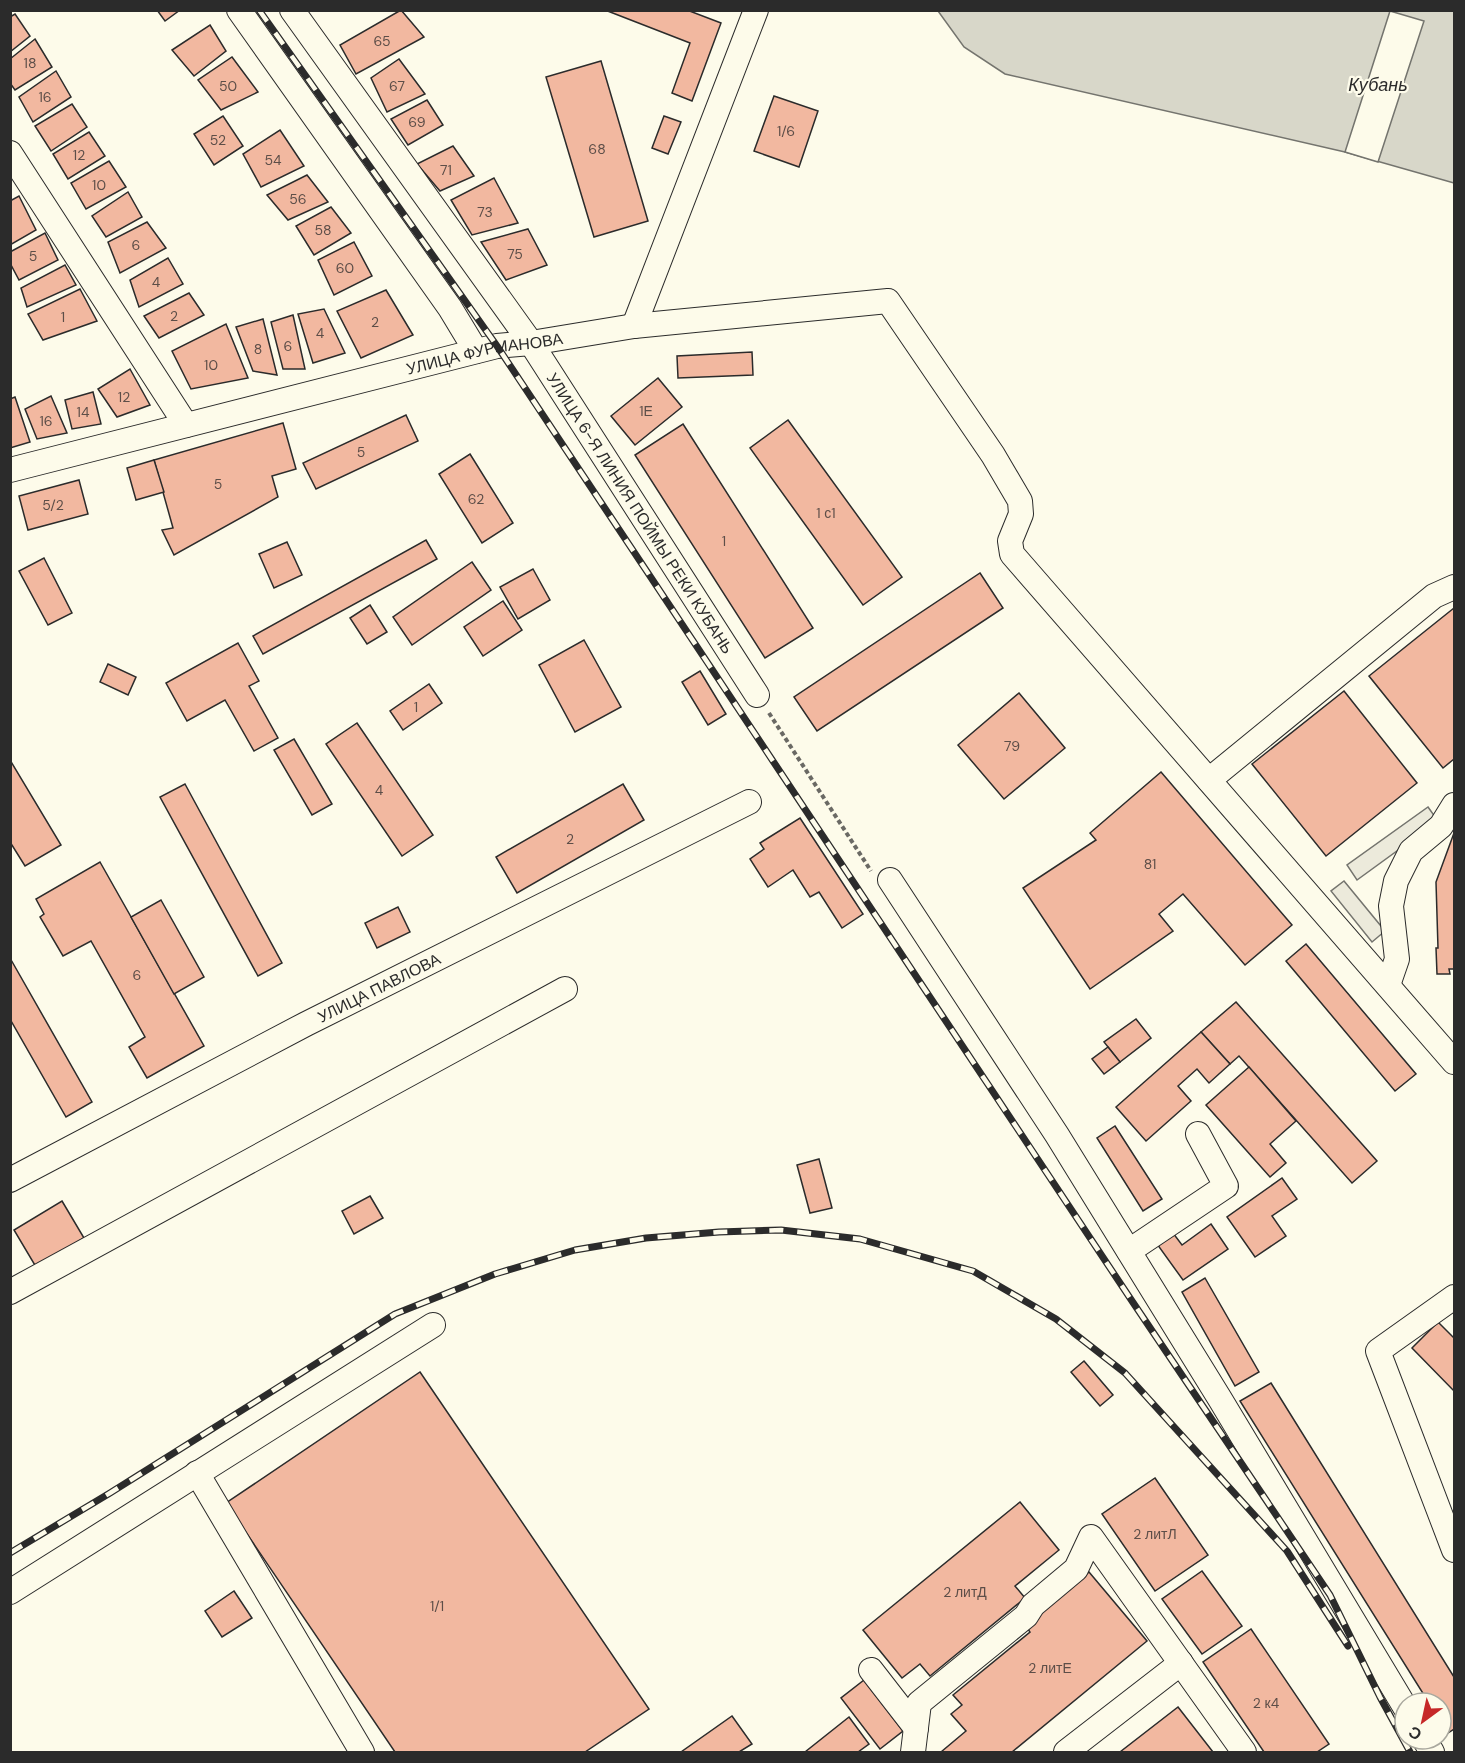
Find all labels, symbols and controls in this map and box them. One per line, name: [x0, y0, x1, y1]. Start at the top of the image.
house number: 65: [373, 32, 391, 50]
house number: 18: [24, 54, 36, 72]
water label: Кубань: [1348, 73, 1408, 97]
house number: 50: [219, 77, 237, 95]
house number: 67: [389, 77, 405, 95]
house number: 16: [38, 88, 52, 106]
house number: 69: [408, 113, 426, 131]
house number: 1/6: [777, 122, 795, 140]
house number: 52: [210, 131, 226, 149]
house number: 68: [588, 140, 606, 158]
house number: 12: [73, 146, 85, 164]
house number: 54: [264, 151, 282, 169]
house number: 71: [440, 161, 452, 179]
house number: 10: [92, 176, 106, 194]
house number: 56: [289, 190, 307, 208]
house number: 73: [477, 203, 493, 221]
house number: 58: [314, 221, 332, 239]
house number: 6: [132, 236, 140, 254]
house number: 75: [507, 245, 523, 263]
house number: 5: [29, 247, 37, 265]
house number: 60: [336, 259, 354, 277]
house number: 4: [152, 273, 161, 291]
house number: 2: [170, 307, 178, 325]
house number: 1: [61, 308, 65, 326]
house number: 2: [371, 313, 379, 331]
house number: 4: [316, 324, 325, 342]
street label: УЛИЦА ФУРМАНОВА: [404, 327, 565, 379]
house number: 6: [284, 337, 292, 355]
house number: 8: [254, 340, 262, 358]
house number: 10: [204, 356, 218, 374]
street label: УЛИЦА 6-Я ЛИНИЯ ПОЙМЫ РЕКИ КУБАНЬ: [542, 369, 738, 658]
house number: 12: [118, 388, 130, 406]
house number: 1Е: [639, 402, 653, 420]
house number: 14: [77, 403, 90, 421]
house number: 16: [39, 412, 53, 430]
house number: 5: [357, 443, 365, 461]
house number: 5: [214, 475, 222, 493]
house number: 62: [468, 490, 484, 508]
house number: 5/2: [42, 496, 64, 514]
house number: 1 с1: [816, 504, 836, 522]
house number: 1: [722, 532, 726, 550]
house number: 1: [414, 698, 418, 716]
house number: 79: [1004, 737, 1020, 755]
house number: 4: [375, 781, 384, 799]
house number: 2: [566, 830, 574, 848]
house number: 81: [1144, 855, 1156, 873]
street label: УЛИЦА ПАВЛОВА: [314, 948, 444, 1027]
house number: 6: [133, 966, 141, 984]
house number: 2 литЛ: [1133, 1525, 1177, 1543]
house number: 2 литД: [943, 1583, 987, 1601]
house number: 1/1: [430, 1597, 444, 1615]
house number: 2 литЕ: [1028, 1659, 1072, 1677]
north arrow: [1393, 1691, 1453, 1751]
house number: 2 к4: [1253, 1694, 1280, 1712]
text: С: [1404, 1721, 1426, 1745]

